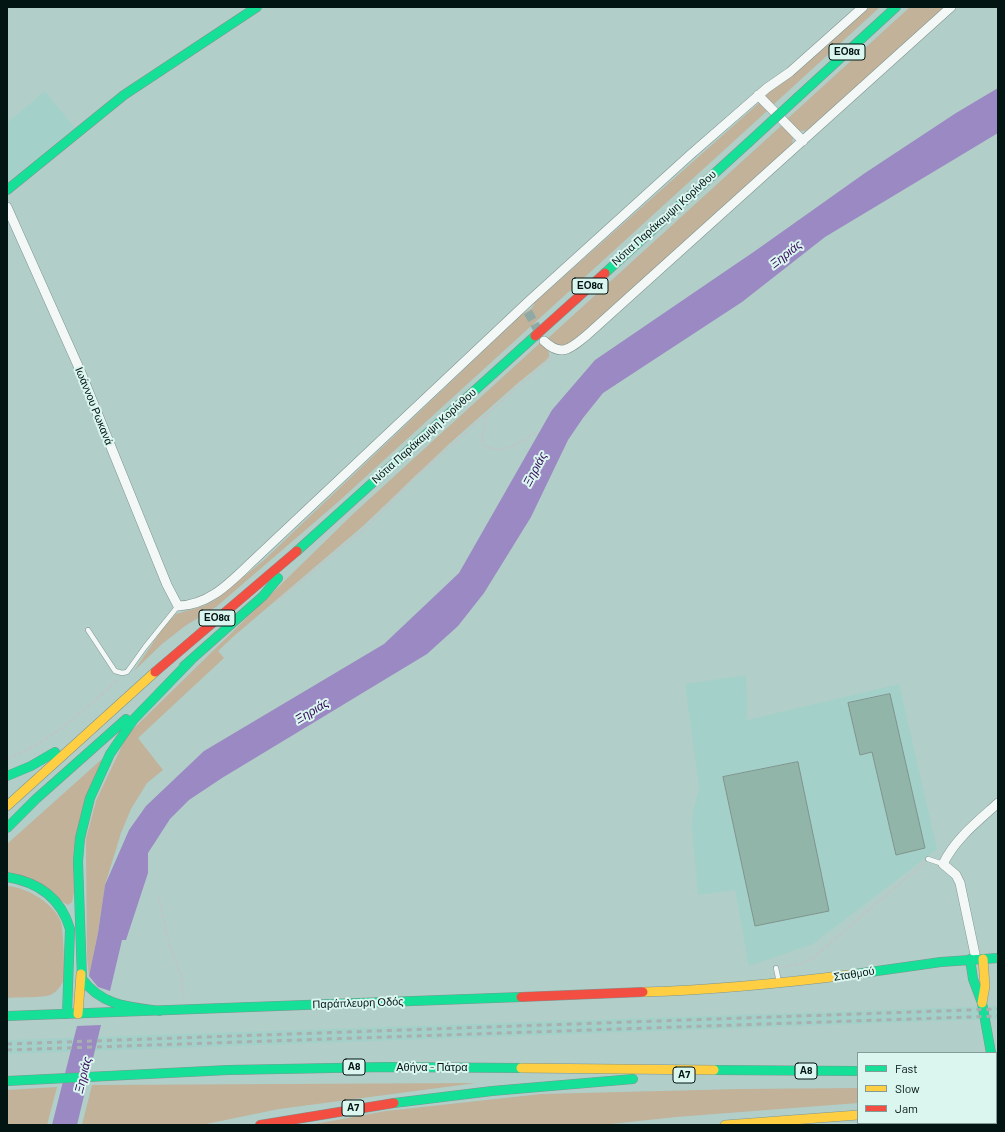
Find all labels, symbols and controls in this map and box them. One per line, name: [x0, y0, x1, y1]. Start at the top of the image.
road number: ΕΟ8α: [829, 44, 865, 60]
street label: Νότια Παράκαμψη Κορίνθου: [609, 168, 719, 268]
water label: Ξηριάς: [767, 237, 805, 271]
road number: ΕΟ8α: [572, 278, 608, 294]
street label: Ιωάννου Ρωκανά: [72, 365, 116, 447]
street label: Νότια Παράκαμψη Κορίνθου: [369, 386, 479, 486]
water label: Ξηριάς: [520, 449, 550, 489]
road number: ΕΟ8α: [199, 610, 235, 626]
water label: Ξηριάς: [293, 695, 331, 727]
street label: Σταθμού: [833, 964, 875, 984]
street label: Παράπλευρη Οδός: [312, 995, 404, 1011]
legend: [857, 1052, 997, 1124]
water label: Ξηριάς: [72, 1055, 94, 1095]
road number: Α8: [343, 1059, 365, 1075]
street label: Αθήνα - Πάτρα: [396, 1060, 468, 1074]
text: Fast: [895, 1061, 918, 1075]
road number: Α8: [795, 1063, 817, 1079]
road number: Α7: [673, 1067, 695, 1083]
text: Slow: [895, 1081, 920, 1095]
road number: Α7: [342, 1100, 364, 1116]
text: Jam: [895, 1101, 918, 1115]

